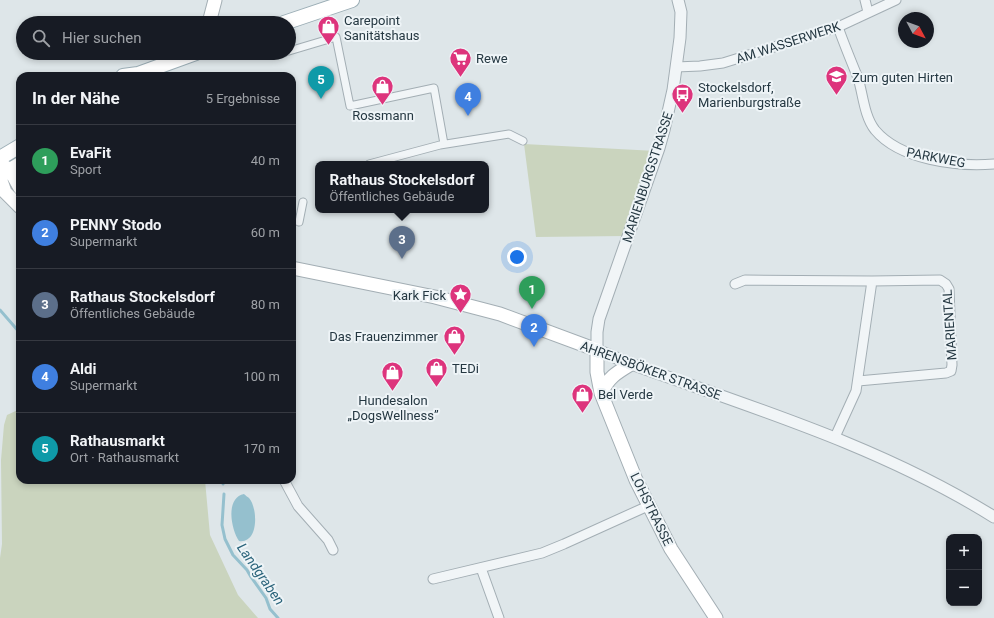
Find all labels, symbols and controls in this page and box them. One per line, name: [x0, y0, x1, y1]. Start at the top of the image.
north arrow: [898, 12, 934, 48]
place label: Carepoint Sanitätshaus: [344, 13, 420, 43]
shop icon: Carepoint Sanitätshaus: [316, 14, 342, 47]
search box: [16, 16, 296, 60]
street label: AM WASSERWERK: [734, 18, 843, 66]
icon: search: [30, 27, 52, 49]
text: Hier suchen: [62, 29, 141, 47]
supermarket icon: Rewe: [447, 45, 473, 78]
place label: Rewe: [476, 51, 508, 66]
school or university icon: Zum guten Hirten: [824, 64, 850, 97]
pin: 5: [308, 66, 334, 99]
place label: Zum guten Hirten: [852, 70, 953, 85]
shop icon: Rossmann: [370, 74, 396, 107]
place label: Stockelsdorf, Marienburgstraße: [698, 80, 801, 110]
bus stop icon: Stockelsdorf, Marienburgstraße: [669, 81, 695, 114]
pin: 4: [455, 83, 481, 116]
text: In der Nähe: [32, 88, 120, 108]
text: 5 Ergebnisse: [206, 91, 280, 106]
place label: Rossmann: [352, 108, 414, 123]
street label: MARIENBURGSTRASSE: [619, 110, 676, 244]
text: EvaFit: [70, 144, 111, 162]
street label: PARKWEG: [905, 144, 967, 171]
text: 1: [41, 153, 49, 168]
text: 40 m: [251, 153, 280, 168]
popup: [315, 161, 489, 213]
text: Sport: [70, 162, 101, 177]
text: Rathaus Stockelsdorf: [330, 171, 474, 189]
text: Öffentliches Gebäude: [330, 189, 454, 204]
text: PENNY Stodo: [70, 216, 162, 234]
text: 2: [41, 225, 49, 240]
text: 60 m: [251, 225, 280, 240]
pin: 3: [389, 226, 415, 259]
text: Supermarkt: [70, 234, 137, 249]
your location: [507, 247, 527, 267]
pin: 1: [519, 276, 545, 309]
place icon: Kark Fick: [448, 282, 474, 315]
text: Rathaus Stockelsdorf: [70, 288, 215, 306]
place label: Kark Fick: [393, 288, 446, 303]
street label: MARIENTAL: [940, 289, 959, 361]
text: 3: [41, 297, 49, 312]
text: 80 m: [251, 297, 280, 312]
text: Öffentliches Gebäude: [70, 306, 195, 321]
pin: 2: [521, 314, 547, 347]
shop icon: Das Frauenzimmer: [441, 323, 467, 356]
place label: Das Frauenzimmer: [329, 329, 439, 344]
street label: AHRENSBÖKER STRASSE: [578, 338, 723, 403]
shop icon: TEDi: [424, 355, 450, 388]
shop icon: Hundesalon „DogsWellness”: [380, 359, 406, 392]
text: Aldi: [70, 360, 96, 378]
place label: TEDi: [452, 361, 479, 376]
text: 4: [41, 369, 49, 384]
text: 100 m: [243, 369, 280, 384]
text: Supermarkt: [70, 378, 137, 393]
shop icon: Bel Verde: [570, 381, 596, 414]
place label: Bel Verde: [598, 387, 653, 402]
place label: Hundesalon „DogsWellness”: [347, 393, 439, 423]
text: Rathausmarkt: [70, 432, 165, 450]
text: 5: [41, 441, 49, 456]
text: 170 m: [243, 441, 280, 456]
text: Ort · Rathausmarkt: [70, 450, 179, 465]
street label: LOHSTRASSE: [627, 470, 676, 548]
map controls: [946, 534, 982, 606]
button: +: [946, 534, 982, 570]
water label: Landgraben: [234, 540, 288, 608]
button: −: [946, 570, 982, 606]

